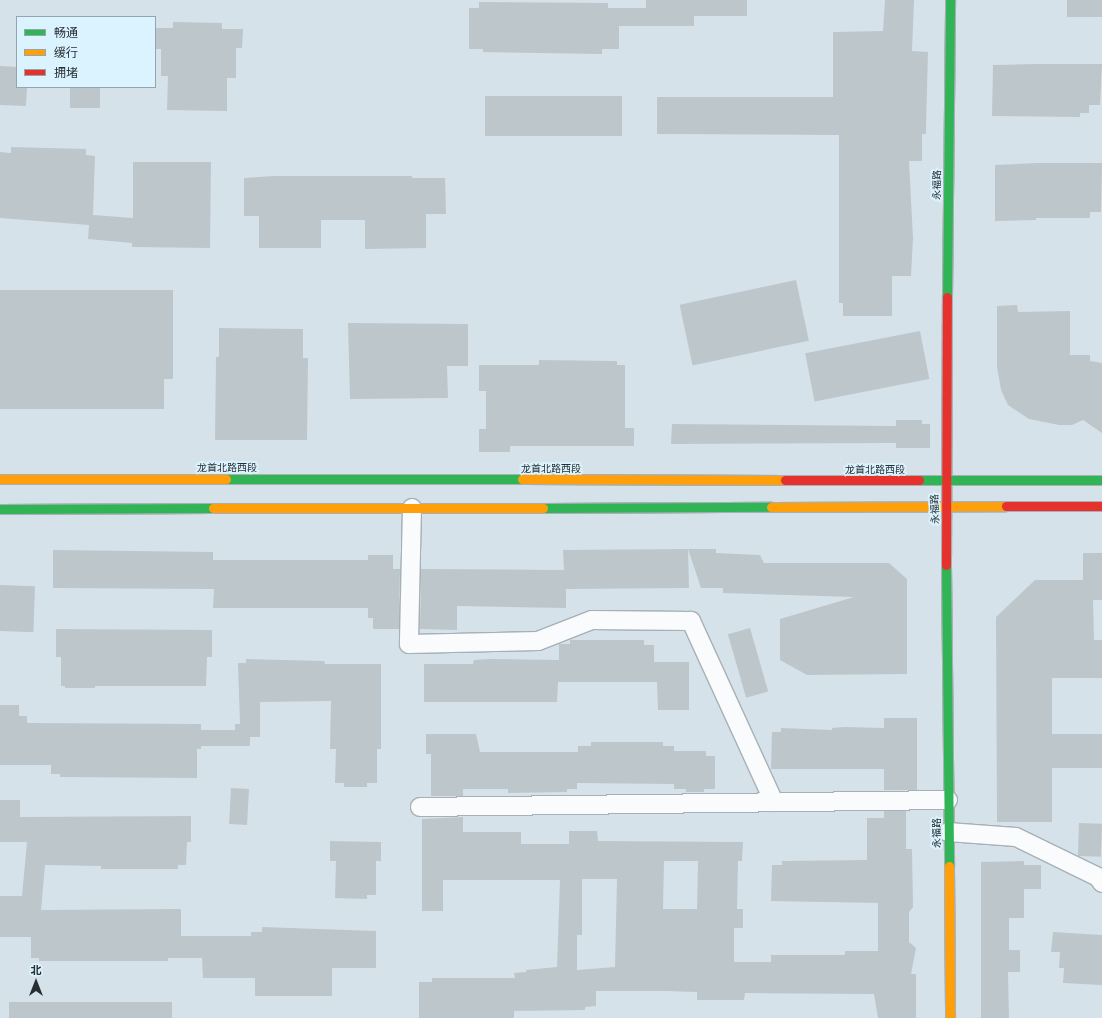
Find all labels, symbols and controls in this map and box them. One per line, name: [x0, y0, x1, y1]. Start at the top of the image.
legend: [16, 16, 156, 88]
text: 畅通: [54, 23, 78, 42]
text: 缓行: [54, 43, 78, 62]
text: 拥堵: [54, 63, 78, 82]
street label: 永福路: [931, 170, 943, 200]
street label: 龙首北路西段: [197, 462, 257, 474]
street label: 龙首北路西段: [521, 463, 581, 475]
street label: 龙首北路西段: [845, 464, 905, 476]
street label: 永福路: [928, 494, 942, 524]
street label: 永福路: [931, 818, 943, 848]
north arrow: [16, 962, 56, 1002]
text: 北: [31, 962, 42, 978]

